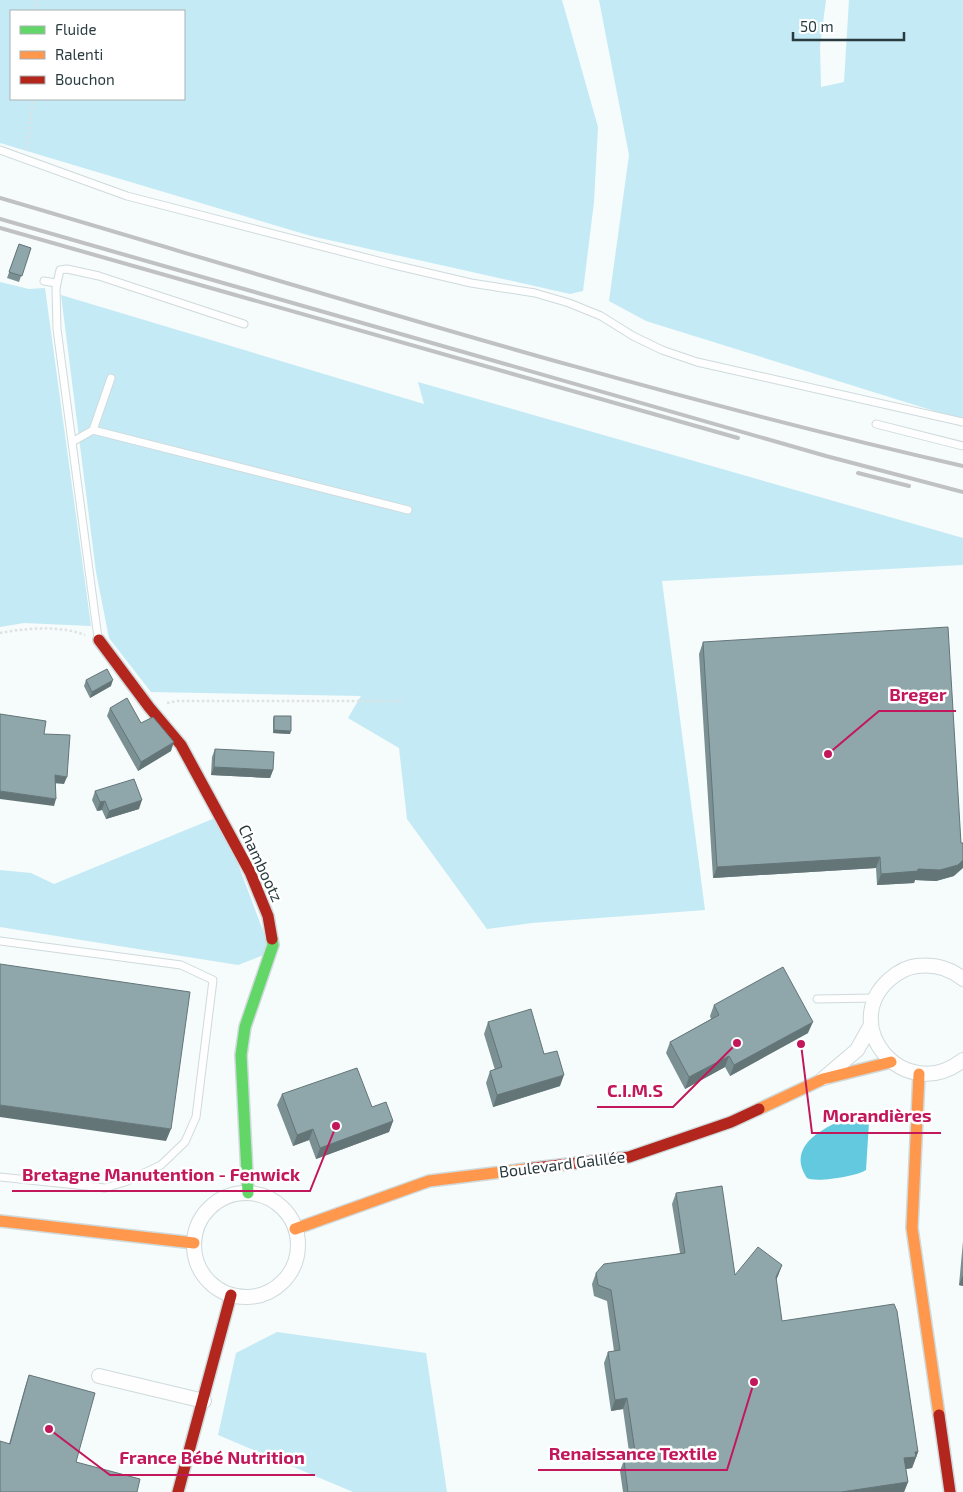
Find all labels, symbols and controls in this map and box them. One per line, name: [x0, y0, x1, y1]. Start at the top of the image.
legend: [10, 10, 185, 100]
scale bar: [793, 10, 904, 42]
text: 50 m: [800, 17, 834, 35]
text: Fluide: [55, 20, 96, 38]
text: Ralenti: [55, 45, 103, 63]
text: Bouchon: [55, 70, 115, 88]
callout: Breger: [879, 678, 956, 711]
text: Breger: [889, 683, 947, 705]
street label: Chambootz: [235, 821, 288, 904]
callout: C.I.M.S: [597, 1074, 673, 1107]
text: C.I.M.S: [607, 1079, 663, 1101]
callout: Morandières: [812, 1100, 941, 1133]
text: Morandières: [823, 1104, 931, 1126]
street label: Boulevard Galilée: [498, 1146, 626, 1181]
callout: Bretagne Manutention - Fenwick: [12, 1158, 310, 1191]
text: Bretagne Manutention - Fenwick: [22, 1163, 300, 1185]
callout: Renaissance Textile: [538, 1437, 727, 1470]
callout: France Bébé Nutrition: [110, 1442, 315, 1475]
text: Renaissance Textile: [549, 1442, 717, 1464]
text: France Bébé Nutrition: [119, 1446, 305, 1468]

